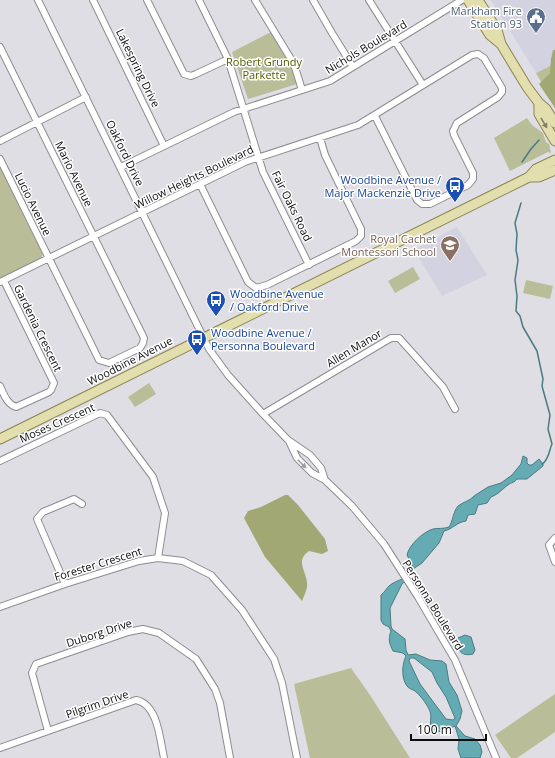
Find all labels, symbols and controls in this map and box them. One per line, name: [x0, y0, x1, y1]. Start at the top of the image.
place label: Markham Fire Station 93: [451, 3, 522, 31]
public building icon: Markham Fire Station 93: [525, 6, 547, 34]
street label: Nichols Boulevard: [322, 16, 409, 77]
street label: Lakespring Drive: [113, 26, 164, 110]
park label: Robert Grundy Parkette: [226, 54, 302, 82]
street label: Oakford Drive: [103, 117, 148, 188]
one-way arrow: [541, 117, 548, 129]
street label: Mario Avenue: [52, 139, 97, 209]
street label: Willow Heights Boulevard: [132, 141, 256, 212]
street label: Fair Oaks Road: [269, 168, 316, 244]
street label: Lucio Avenue: [12, 170, 55, 238]
place label: Woodbine Avenue / Major Mackenzie Drive: [324, 172, 441, 200]
bus stop icon: Woodbine Avenue / Major Mackenzie Drive: [444, 175, 466, 203]
place label: Royal Cachet Montessori School: [341, 231, 436, 259]
school or university icon: Royal Cachet Montessori School: [439, 234, 461, 262]
street label: Gardenia Crescent: [11, 282, 66, 374]
place label: Woodbine Avenue / Oakford Drive: [230, 286, 324, 314]
bus stop icon: Woodbine Avenue / Oakford Drive: [205, 289, 227, 317]
place label: Woodbine Avenue / Personna Boulevard: [211, 325, 315, 353]
street label: Allen Manor: [323, 325, 385, 370]
bus stop icon: Woodbine Avenue / Personna Boulevard: [186, 328, 208, 356]
street label: Woodbine Avenue: [85, 333, 175, 389]
street label: Moses Crescent: [17, 399, 97, 446]
one-way arrow: [297, 459, 307, 469]
street label: Forester Crescent: [52, 543, 143, 584]
street label: Personna Boulevard: [400, 557, 467, 653]
street label: Duborg Drive: [64, 615, 134, 650]
street label: Pilgrim Drive: [63, 686, 130, 721]
scale bar: [411, 716, 486, 742]
text: 100 m: [417, 721, 452, 738]

